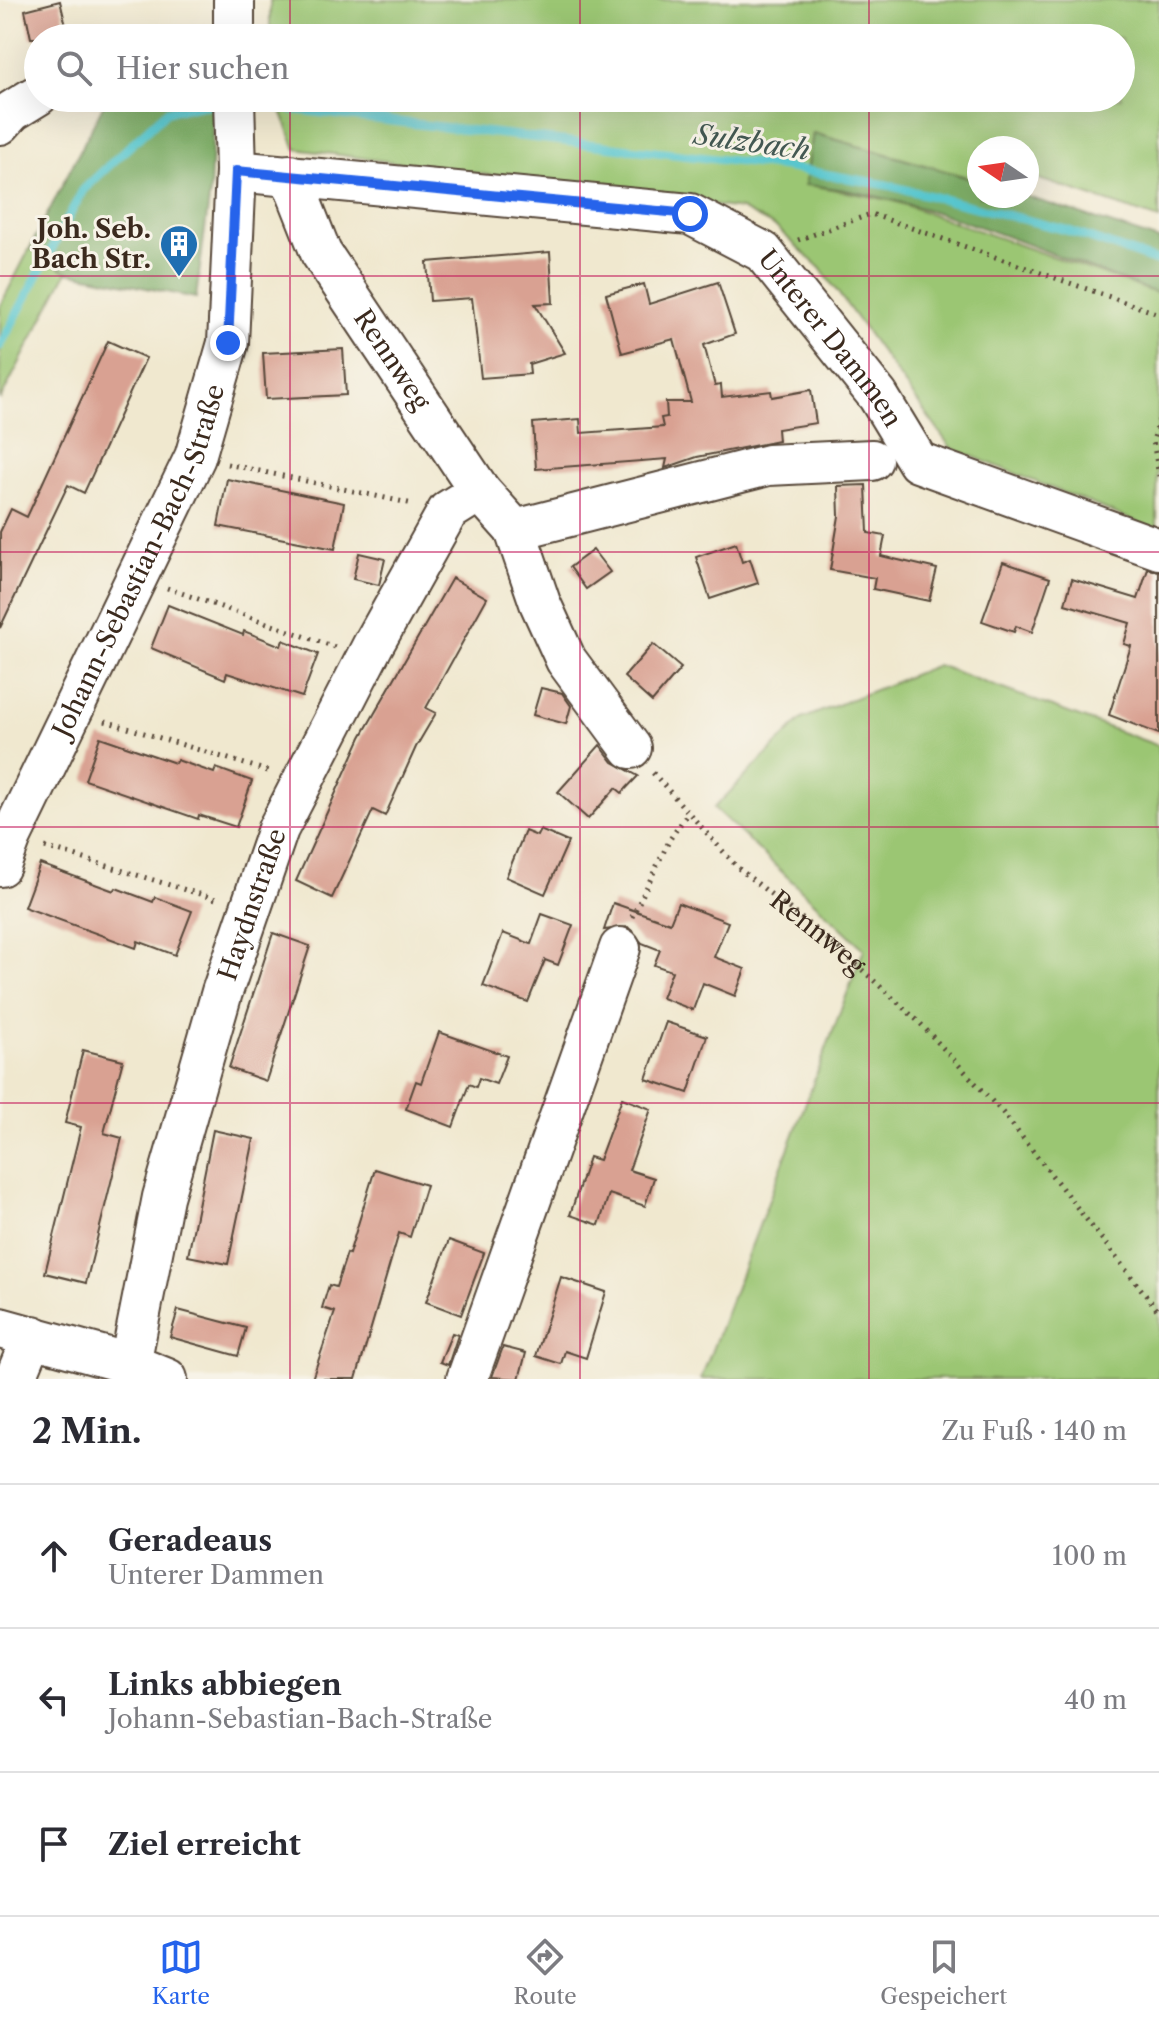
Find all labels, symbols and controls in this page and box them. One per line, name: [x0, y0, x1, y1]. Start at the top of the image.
search box: [24, 24, 1135, 112]
icon: search: [52, 46, 96, 90]
text: Hier suchen: [116, 50, 289, 87]
water label: Sulzbach: [690, 117, 812, 167]
north arrow: [967, 136, 1039, 208]
route start: [672, 196, 708, 232]
place label: Joh. Seb. Bach Str.: [31, 213, 151, 275]
building icon: Joh. Seb. Bach Str.: [158, 223, 200, 278]
street label: Unterer Dammen: [752, 243, 909, 433]
street label: Rennweg: [347, 303, 437, 416]
route end: [210, 325, 246, 361]
street label: Johann-Sebastian-Bach-Straße: [44, 380, 231, 746]
street label: Haydnstraße: [211, 824, 293, 985]
street label: Rennweg: [764, 884, 872, 981]
text: 2 Min.: [32, 1410, 142, 1452]
text: Zu Fuß · 140 m: [942, 1415, 1127, 1447]
text: Geradeaus: [108, 1522, 272, 1559]
icon: ahead: [32, 1534, 76, 1578]
text: 100 m: [1052, 1540, 1127, 1572]
text: Unterer Dammen: [108, 1559, 324, 1591]
text: Links abbiegen: [108, 1666, 342, 1703]
icon: left: [32, 1678, 76, 1722]
text: 40 m: [1064, 1684, 1127, 1716]
text: Johann-Sebastian-Bach-Straße: [108, 1703, 492, 1735]
icon: arrive: [32, 1822, 76, 1866]
text: Ziel erreicht: [108, 1826, 301, 1863]
tab: Karte: [152, 1935, 210, 2010]
tab: Route: [514, 1935, 577, 2010]
tab: Gespeichert: [880, 1935, 1007, 2010]

